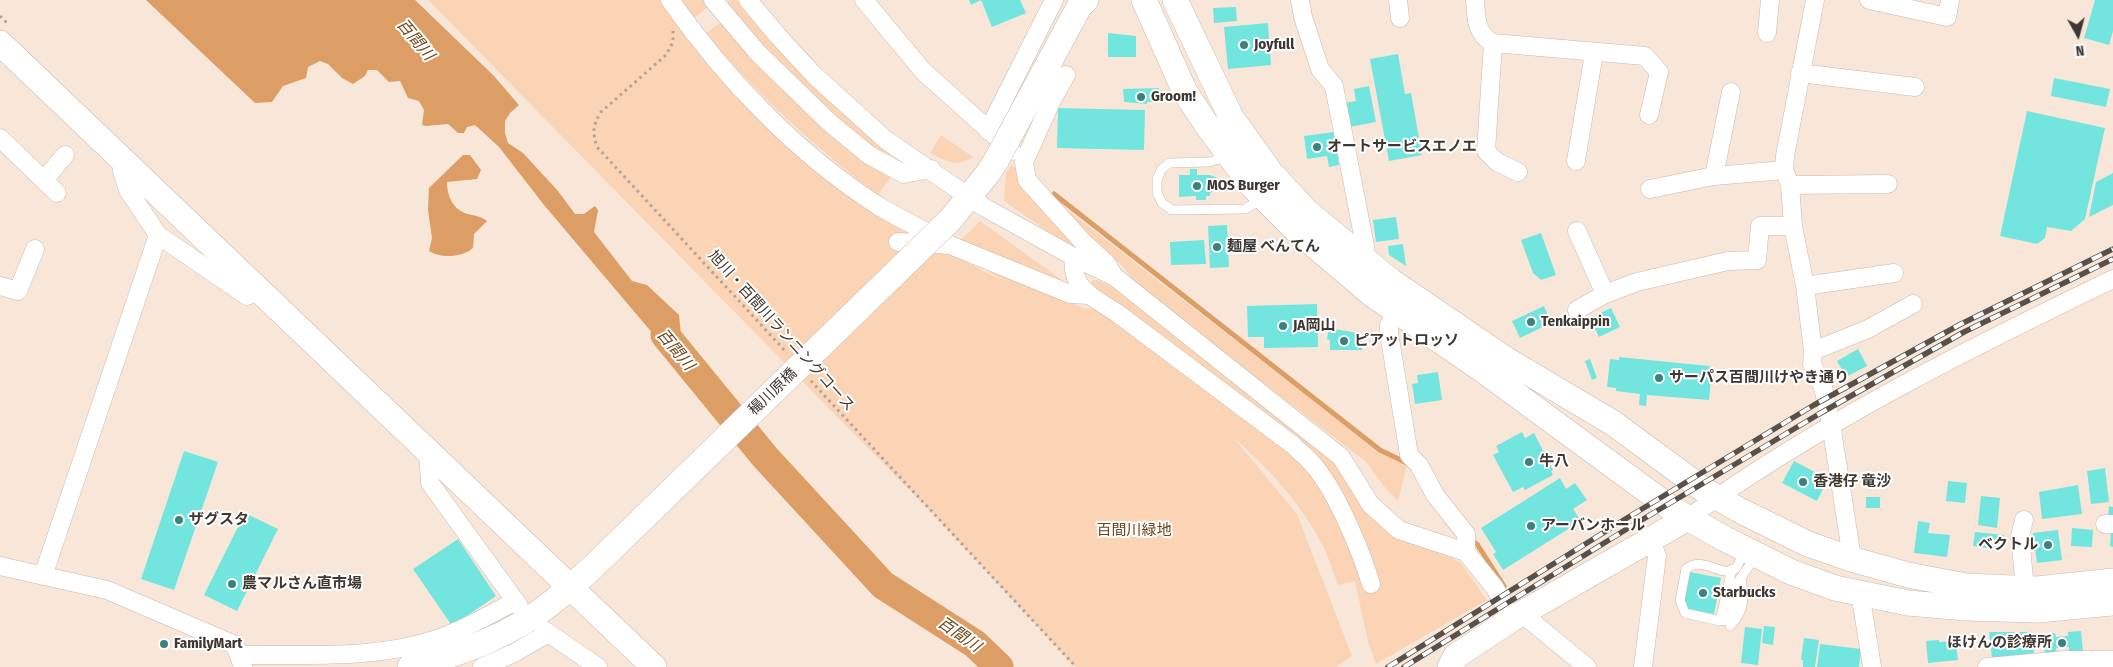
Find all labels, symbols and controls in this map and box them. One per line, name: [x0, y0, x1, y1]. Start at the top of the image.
north arrow: [2053, 10, 2103, 60]
water label: 百間川: [392, 15, 438, 65]
place label: Joyfull: [1254, 36, 1294, 54]
marker: Joyfull: [1238, 39, 1250, 51]
text: N: [2075, 41, 2085, 59]
place label: Groom!: [1151, 88, 1196, 106]
marker: Groom!: [1135, 91, 1147, 103]
place label: オートサービスエノエ: [1327, 138, 1477, 156]
marker: オートサービスエノエ: [1311, 141, 1323, 153]
place label: MOS Burger: [1207, 177, 1280, 195]
marker: MOS Burger: [1191, 180, 1203, 192]
place label: 麺屋 べんてん: [1227, 238, 1320, 256]
marker: 麺屋 べんてん: [1211, 241, 1223, 253]
street label: 旭川・百間川ランニングコース: [704, 247, 858, 415]
place label: Tenkaippin: [1541, 313, 1610, 331]
marker: Tenkaippin: [1525, 316, 1537, 328]
place label: JA岡山: [1293, 317, 1335, 335]
marker: JA岡山: [1277, 320, 1289, 332]
water label: 百間川: [652, 325, 698, 375]
place label: ピアットロッソ: [1354, 332, 1459, 350]
marker: ピアットロッソ: [1338, 335, 1350, 347]
street label: 穝川原橋: [745, 365, 801, 419]
place label: サーパス百間川けやき通り: [1669, 369, 1849, 387]
marker: サーパス百間川けやき通り: [1653, 372, 1665, 384]
place label: 牛八: [1539, 453, 1569, 471]
marker: 牛八: [1523, 456, 1535, 468]
place label: 香港仔 竜沙: [1813, 473, 1891, 491]
marker: 香港仔 竜沙: [1797, 476, 1809, 488]
place label: ザグスタ: [189, 511, 249, 529]
marker: ザグスタ: [173, 514, 185, 526]
place label: アーバンホール: [1541, 517, 1645, 535]
marker: アーバンホール: [1525, 520, 1537, 532]
park label: 百間川緑地: [1097, 522, 1171, 540]
place label: ベクトル: [1978, 536, 2038, 554]
marker: ベクトル: [2042, 539, 2054, 551]
place label: 農マルさん直市場: [242, 575, 362, 593]
marker: 農マルさん直市場: [226, 578, 238, 590]
place label: Starbucks: [1713, 584, 1775, 602]
marker: Starbucks: [1697, 587, 1709, 599]
water label: 百間川: [934, 613, 984, 657]
place label: ほけんの診療所: [1947, 634, 2052, 652]
place label: FamilyMart: [174, 635, 243, 653]
marker: ほけんの診療所: [2056, 637, 2068, 649]
marker: FamilyMart: [158, 638, 170, 650]

